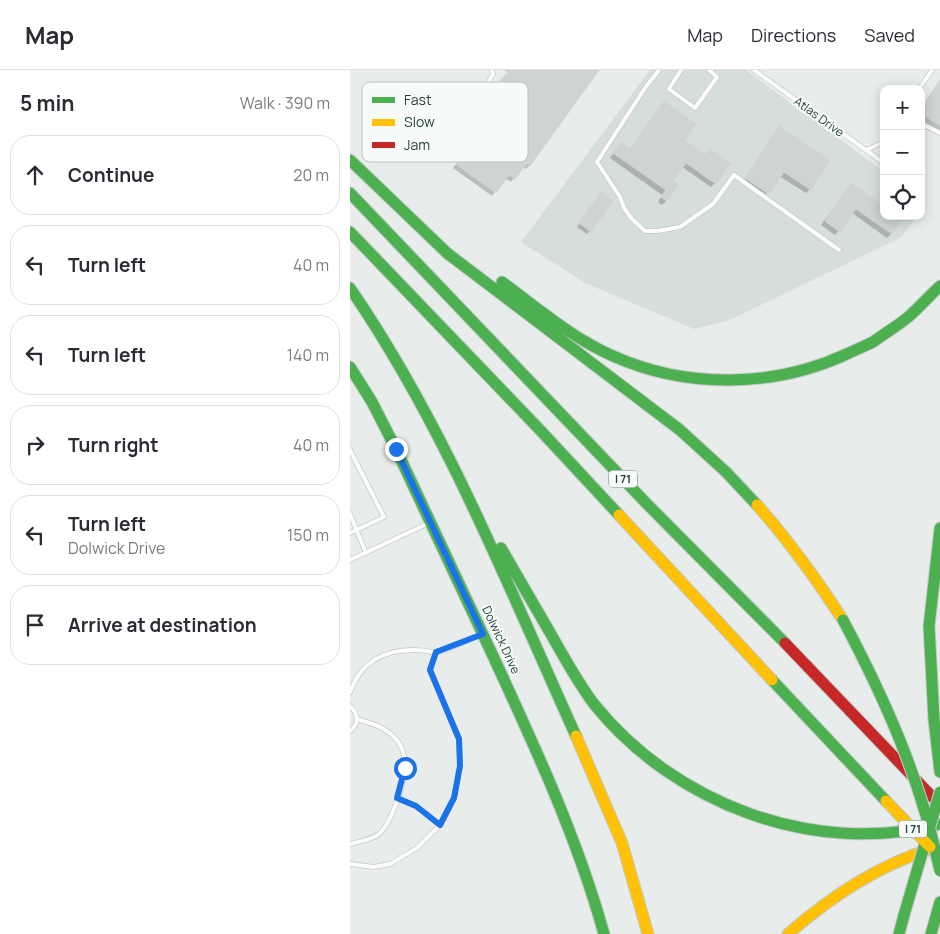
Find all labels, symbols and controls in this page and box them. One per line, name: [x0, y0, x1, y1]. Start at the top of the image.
text: Map: [25, 18, 74, 51]
text: Map: [687, 23, 723, 47]
text: Directions: [751, 23, 836, 47]
text: Saved: [864, 23, 915, 47]
legend: [362, 82, 528, 162]
map controls: [880, 85, 925, 220]
button: +: [880, 85, 925, 130]
text: 5 min: [20, 89, 74, 117]
text: Fast: [404, 90, 432, 109]
text: Walk · 390 m: [240, 92, 330, 114]
street label: Atlas Drive: [791, 93, 848, 141]
text: Slow: [404, 112, 435, 131]
button: −: [880, 130, 925, 175]
text: Jam: [404, 135, 430, 154]
icon: ahead: [21, 161, 49, 189]
text: Continue: [68, 162, 154, 188]
text: 20 m: [293, 164, 329, 186]
button: locate: [880, 175, 925, 220]
icon: left: [21, 251, 49, 279]
text: Turn left: [68, 252, 146, 278]
text: 40 m: [293, 254, 329, 276]
icon: left: [21, 341, 49, 369]
text: Turn left: [68, 342, 146, 368]
text: 140 m: [287, 344, 329, 366]
icon: right: [21, 431, 49, 459]
text: Turn right: [68, 432, 158, 458]
text: 40 m: [293, 434, 329, 456]
route end: [385, 438, 408, 461]
road number: I 71: [609, 470, 637, 488]
text: Turn left: [68, 511, 146, 537]
icon: left: [21, 521, 49, 549]
text: 150 m: [287, 524, 329, 546]
text: Dolwick Drive: [68, 537, 165, 559]
street label: Dolwick Drive: [478, 603, 525, 676]
icon: arrive: [21, 611, 49, 639]
text: Arrive at destination: [68, 612, 257, 638]
route start: [394, 757, 417, 780]
road number: I 71: [899, 821, 927, 838]

